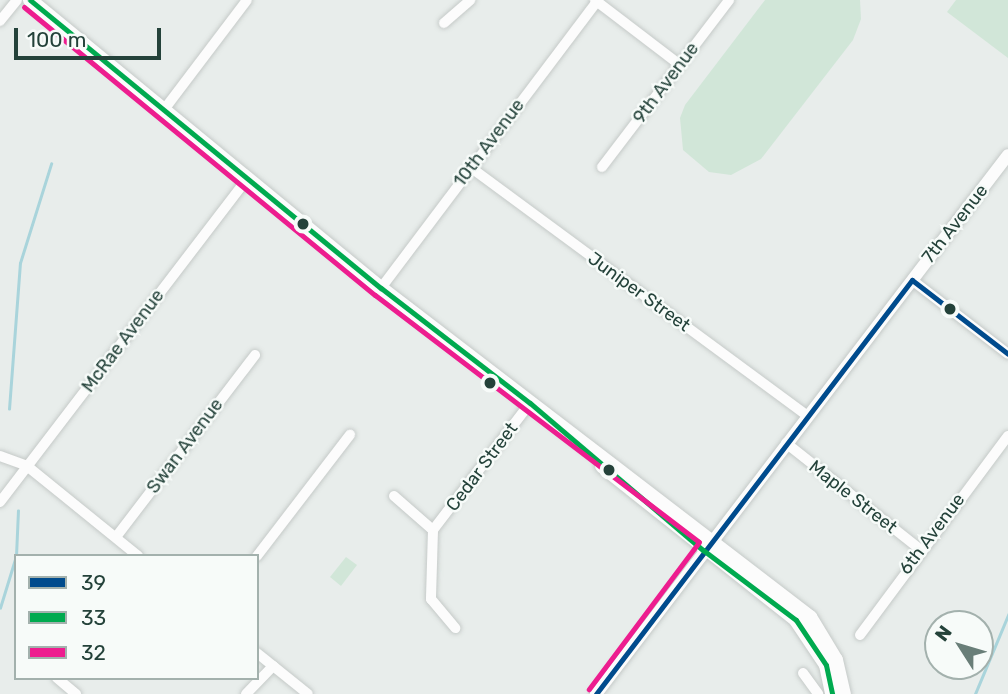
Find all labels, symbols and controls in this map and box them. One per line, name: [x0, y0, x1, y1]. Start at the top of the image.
scale bar: [18, 14, 164, 58]
text: 100 m: [27, 27, 86, 52]
street label: 9th Avenue: [628, 38, 704, 128]
street label: 10th Avenue: [449, 95, 529, 191]
street label: 7th Avenue: [917, 180, 993, 268]
unlabelled marker: [296, 217, 310, 231]
street label: Juniper Street: [583, 248, 695, 336]
street label: McRae Avenue: [77, 285, 169, 397]
unlabelled marker: [943, 302, 957, 316]
unlabelled marker: [483, 376, 497, 390]
street label: Swan Avenue: [142, 394, 228, 498]
street label: Cedar Street: [441, 418, 523, 516]
street label: Maple Street: [805, 456, 901, 538]
unlabelled marker: [602, 463, 616, 477]
street label: 6th Avenue: [894, 489, 970, 579]
legend: [14, 554, 259, 680]
text: 39: [81, 570, 106, 595]
text: 33: [81, 605, 106, 630]
north arrow: [924, 610, 994, 680]
text: N: [930, 621, 957, 646]
text: 32: [81, 640, 106, 665]

